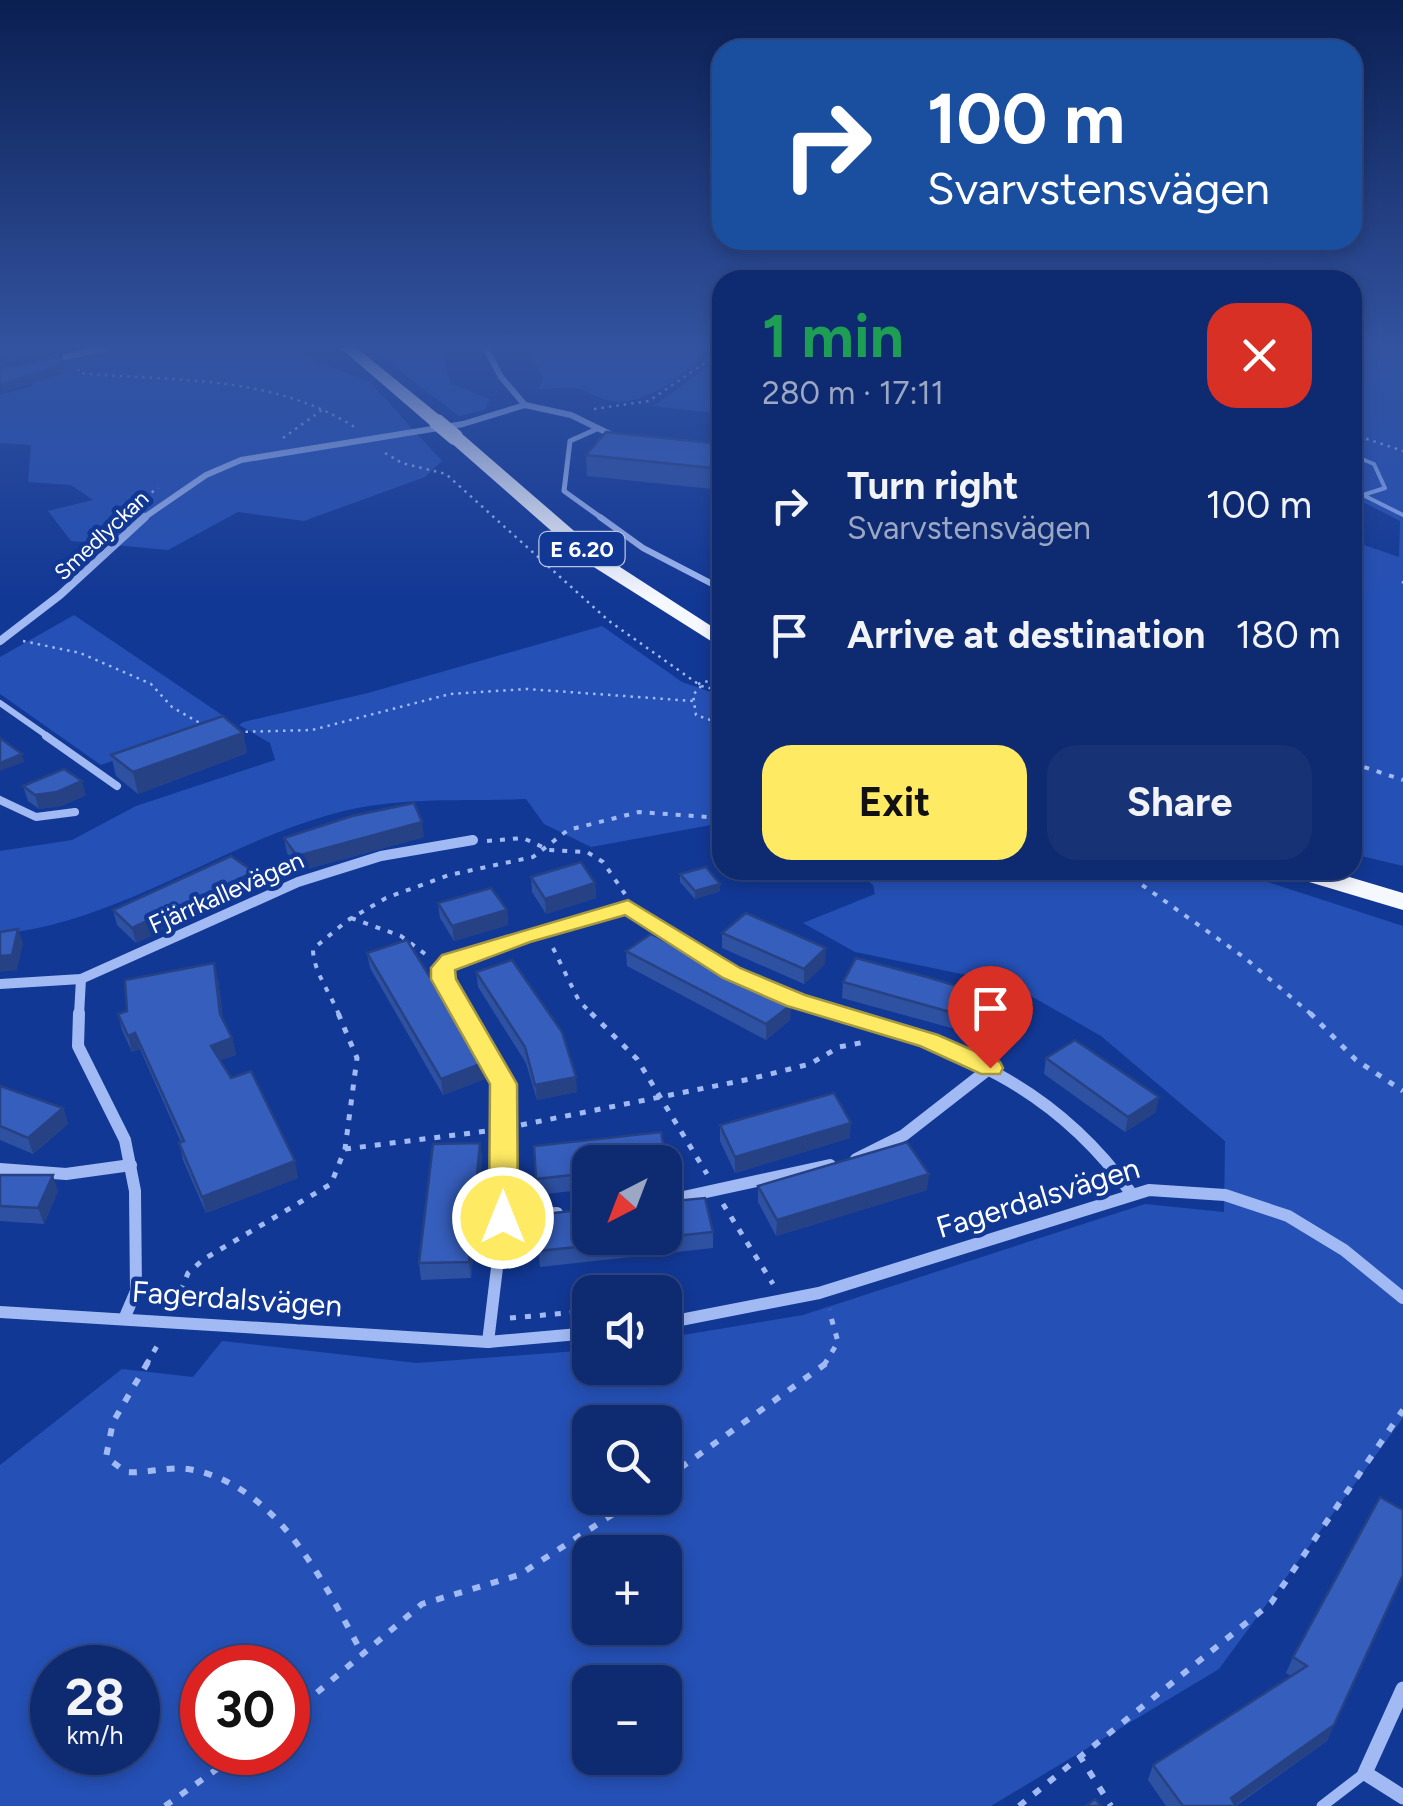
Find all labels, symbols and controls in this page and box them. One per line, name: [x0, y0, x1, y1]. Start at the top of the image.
text: 100 m: [927, 76, 1125, 161]
icon: right: [762, 80, 892, 210]
text: Svarvstensvägen: [927, 161, 1270, 215]
text: 1 min: [762, 300, 904, 372]
button: close: [1207, 303, 1312, 408]
text: 280 m · 17:11: [762, 374, 944, 412]
text: Turn right: [847, 463, 1019, 509]
icon: right: [762, 478, 817, 533]
text: 100 m: [1206, 482, 1312, 528]
street label: Smedlyckan: [49, 485, 154, 586]
text: Svarvstensvägen: [847, 509, 1091, 547]
road number: E 6.20: [540, 532, 624, 566]
icon: arrive: [762, 608, 817, 663]
text: Arrive at destination: [847, 612, 1205, 658]
text: 180 m: [1235, 612, 1341, 658]
button: Exit: [762, 745, 1027, 860]
button: Share: [1047, 745, 1312, 860]
street label: Fjärrkallevägen: [144, 844, 308, 940]
pin: [948, 966, 1033, 1069]
icon: arrive: [963, 981, 1018, 1036]
north arrow: [572, 1145, 682, 1255]
map controls: [572, 1145, 682, 1775]
street label: Fagerdalsvägen: [932, 1149, 1144, 1246]
position arrow: [451, 1166, 555, 1270]
street label: Fagerdalsvägen: [131, 1273, 343, 1324]
button: sound: [572, 1275, 682, 1385]
button: search: [572, 1405, 682, 1515]
button: +: [572, 1535, 682, 1645]
speed limit sign: 30: [180, 1645, 310, 1775]
button: −: [572, 1665, 682, 1775]
text: 28: [65, 1667, 125, 1728]
text: km/h: [66, 1720, 124, 1750]

